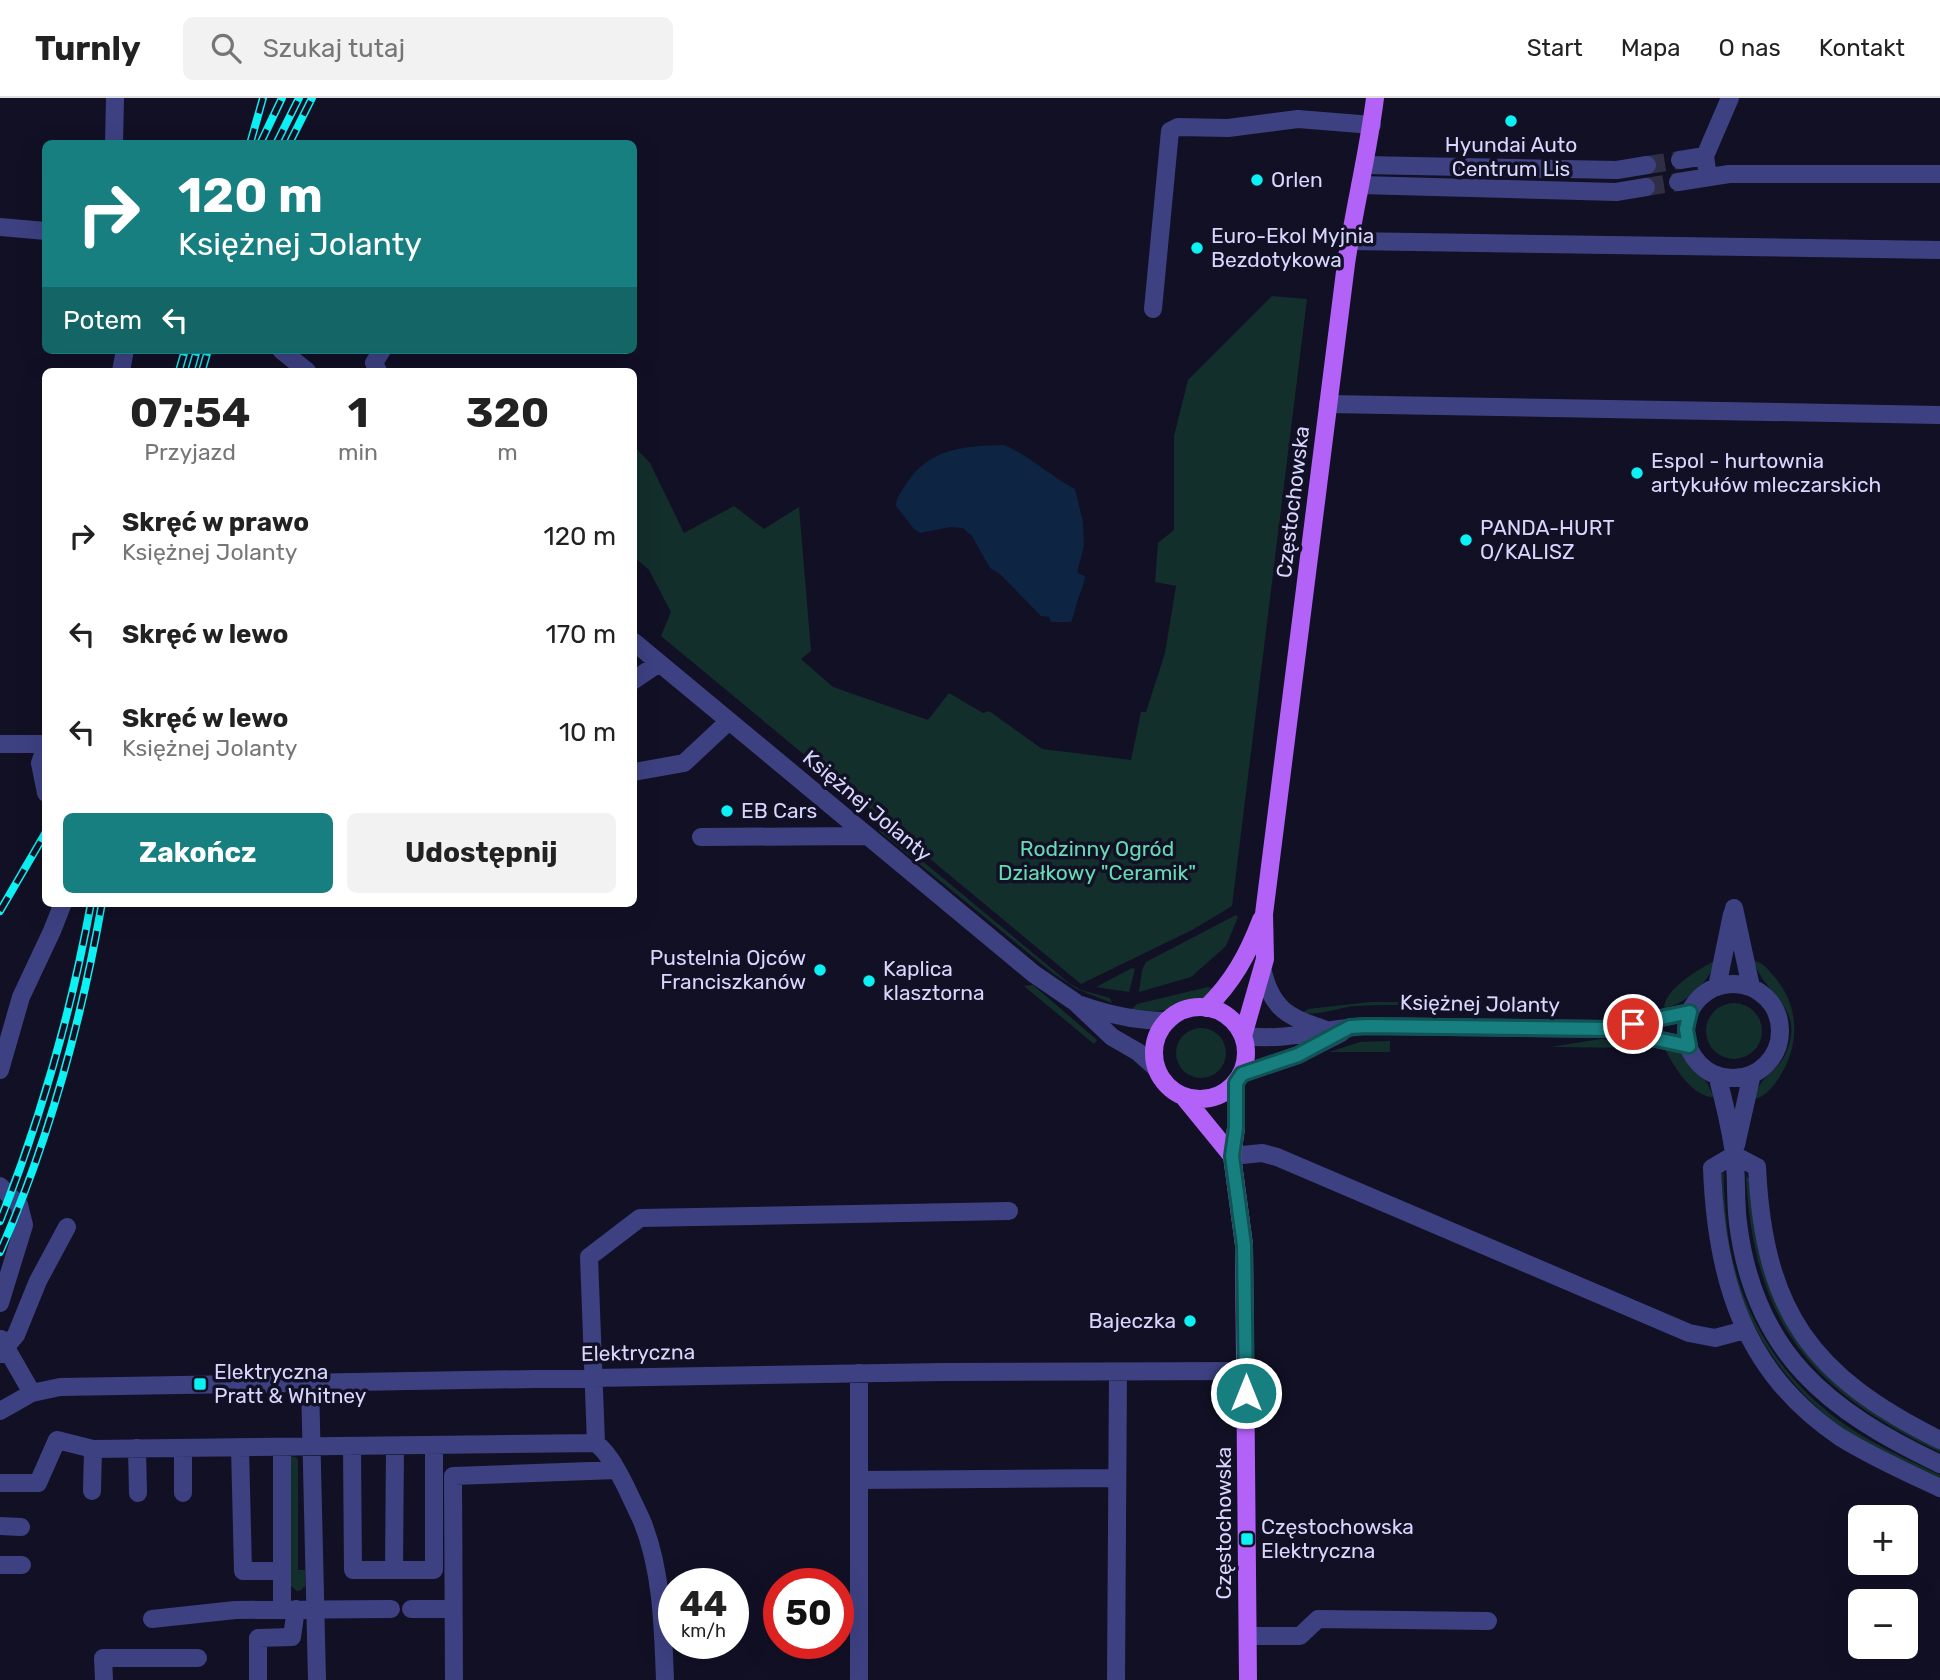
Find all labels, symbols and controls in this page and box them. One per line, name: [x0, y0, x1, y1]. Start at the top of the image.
search box: [183, 17, 673, 80]
text: Turnly: [35, 29, 141, 68]
icon: search: [207, 29, 245, 67]
text: Szukaj tutaj: [263, 33, 405, 64]
text: Start: [1527, 34, 1583, 62]
text: Mapa: [1621, 34, 1681, 62]
text: O nas: [1719, 34, 1781, 62]
text: Kontakt: [1819, 34, 1905, 62]
marker: Hyundai Auto Centrum Lis: [1503, 113, 1519, 129]
place label: Hyundai Auto Centrum Lis: [1445, 132, 1577, 181]
text: 120 m: [178, 166, 323, 224]
place label: Orlen: [1271, 167, 1323, 192]
icon: right: [63, 168, 154, 259]
marker: Orlen: [1249, 172, 1265, 188]
place label: Euro-Ekol Myjnia Bezdotykowa: [1211, 223, 1374, 272]
text: Księżnej Jolanty: [178, 225, 422, 263]
marker: Euro-Ekol Myjnia Bezdotykowa: [1189, 240, 1205, 256]
icon: left: [156, 301, 194, 339]
text: Potem: [63, 305, 142, 336]
text: 07:54: [130, 388, 250, 438]
text: 1: [348, 388, 369, 438]
text: 320: [466, 388, 549, 438]
street label: Częstochowska: [1271, 425, 1314, 579]
text: Przyjazd: [144, 438, 236, 466]
text: min: [338, 438, 378, 466]
text: m: [497, 438, 518, 466]
place label: Espol - hurtownia artykułów mleczarskich: [1651, 448, 1881, 497]
marker: Espol - hurtownia artykułów mleczarskich: [1629, 465, 1645, 481]
text: Skręć w prawo: [122, 507, 309, 538]
place label: PANDA-HURT O/KALISZ: [1480, 515, 1615, 564]
icon: right: [63, 517, 101, 555]
text: 120 m: [544, 521, 616, 552]
marker: PANDA-HURT O/KALISZ: [1458, 532, 1474, 548]
text: Księżnej Jolanty: [122, 538, 297, 566]
icon: left: [63, 615, 101, 653]
text: Skręć w lewo: [122, 619, 288, 650]
text: 170 m: [546, 619, 616, 650]
text: Skręć w lewo: [122, 703, 288, 734]
icon: left: [63, 713, 101, 751]
text: 10 m: [559, 717, 616, 748]
text: Księżnej Jolanty: [122, 734, 297, 762]
street label: Księżnej Jolanty: [798, 745, 937, 867]
place label: EB Cars: [741, 798, 817, 823]
marker: EB Cars: [719, 803, 735, 819]
button: Zakończ: [63, 813, 333, 893]
button: Udostępnij: [347, 813, 616, 893]
park label: Rodzinny Ogród Działkowy "Ceramik": [998, 836, 1196, 885]
place label: Pustelnia Ojców Franciszkanów: [650, 945, 806, 994]
place label: Kaplica klasztorna: [883, 956, 985, 1005]
marker: Pustelnia Ojców Franciszkanów: [812, 962, 828, 978]
marker: Kaplica klasztorna: [861, 973, 877, 989]
street label: Księżnej Jolanty: [1400, 990, 1561, 1017]
pin: [1603, 994, 1663, 1054]
icon: arrive: [1614, 1005, 1652, 1043]
place label: Bajeczka: [1089, 1308, 1176, 1333]
marker: Bajeczka: [1182, 1313, 1198, 1329]
street label: Elektryczna: [581, 1339, 695, 1366]
position arrow: [1209, 1356, 1283, 1430]
place label: Elektryczna Pratt & Whitney: [214, 1359, 367, 1408]
marker: Elektryczna Pratt & Whitney: [192, 1376, 208, 1392]
street label: Częstochowska: [1211, 1447, 1236, 1599]
map controls: [1848, 1505, 1918, 1659]
button: +: [1848, 1505, 1918, 1575]
place label: Częstochowska Elektryczna: [1261, 1514, 1414, 1563]
marker: Częstochowska Elektryczna: [1239, 1531, 1255, 1547]
speed limit sign: 50: [763, 1568, 854, 1659]
text: 44: [680, 1583, 727, 1625]
button: −: [1848, 1589, 1918, 1659]
text: km/h: [681, 1620, 726, 1642]

